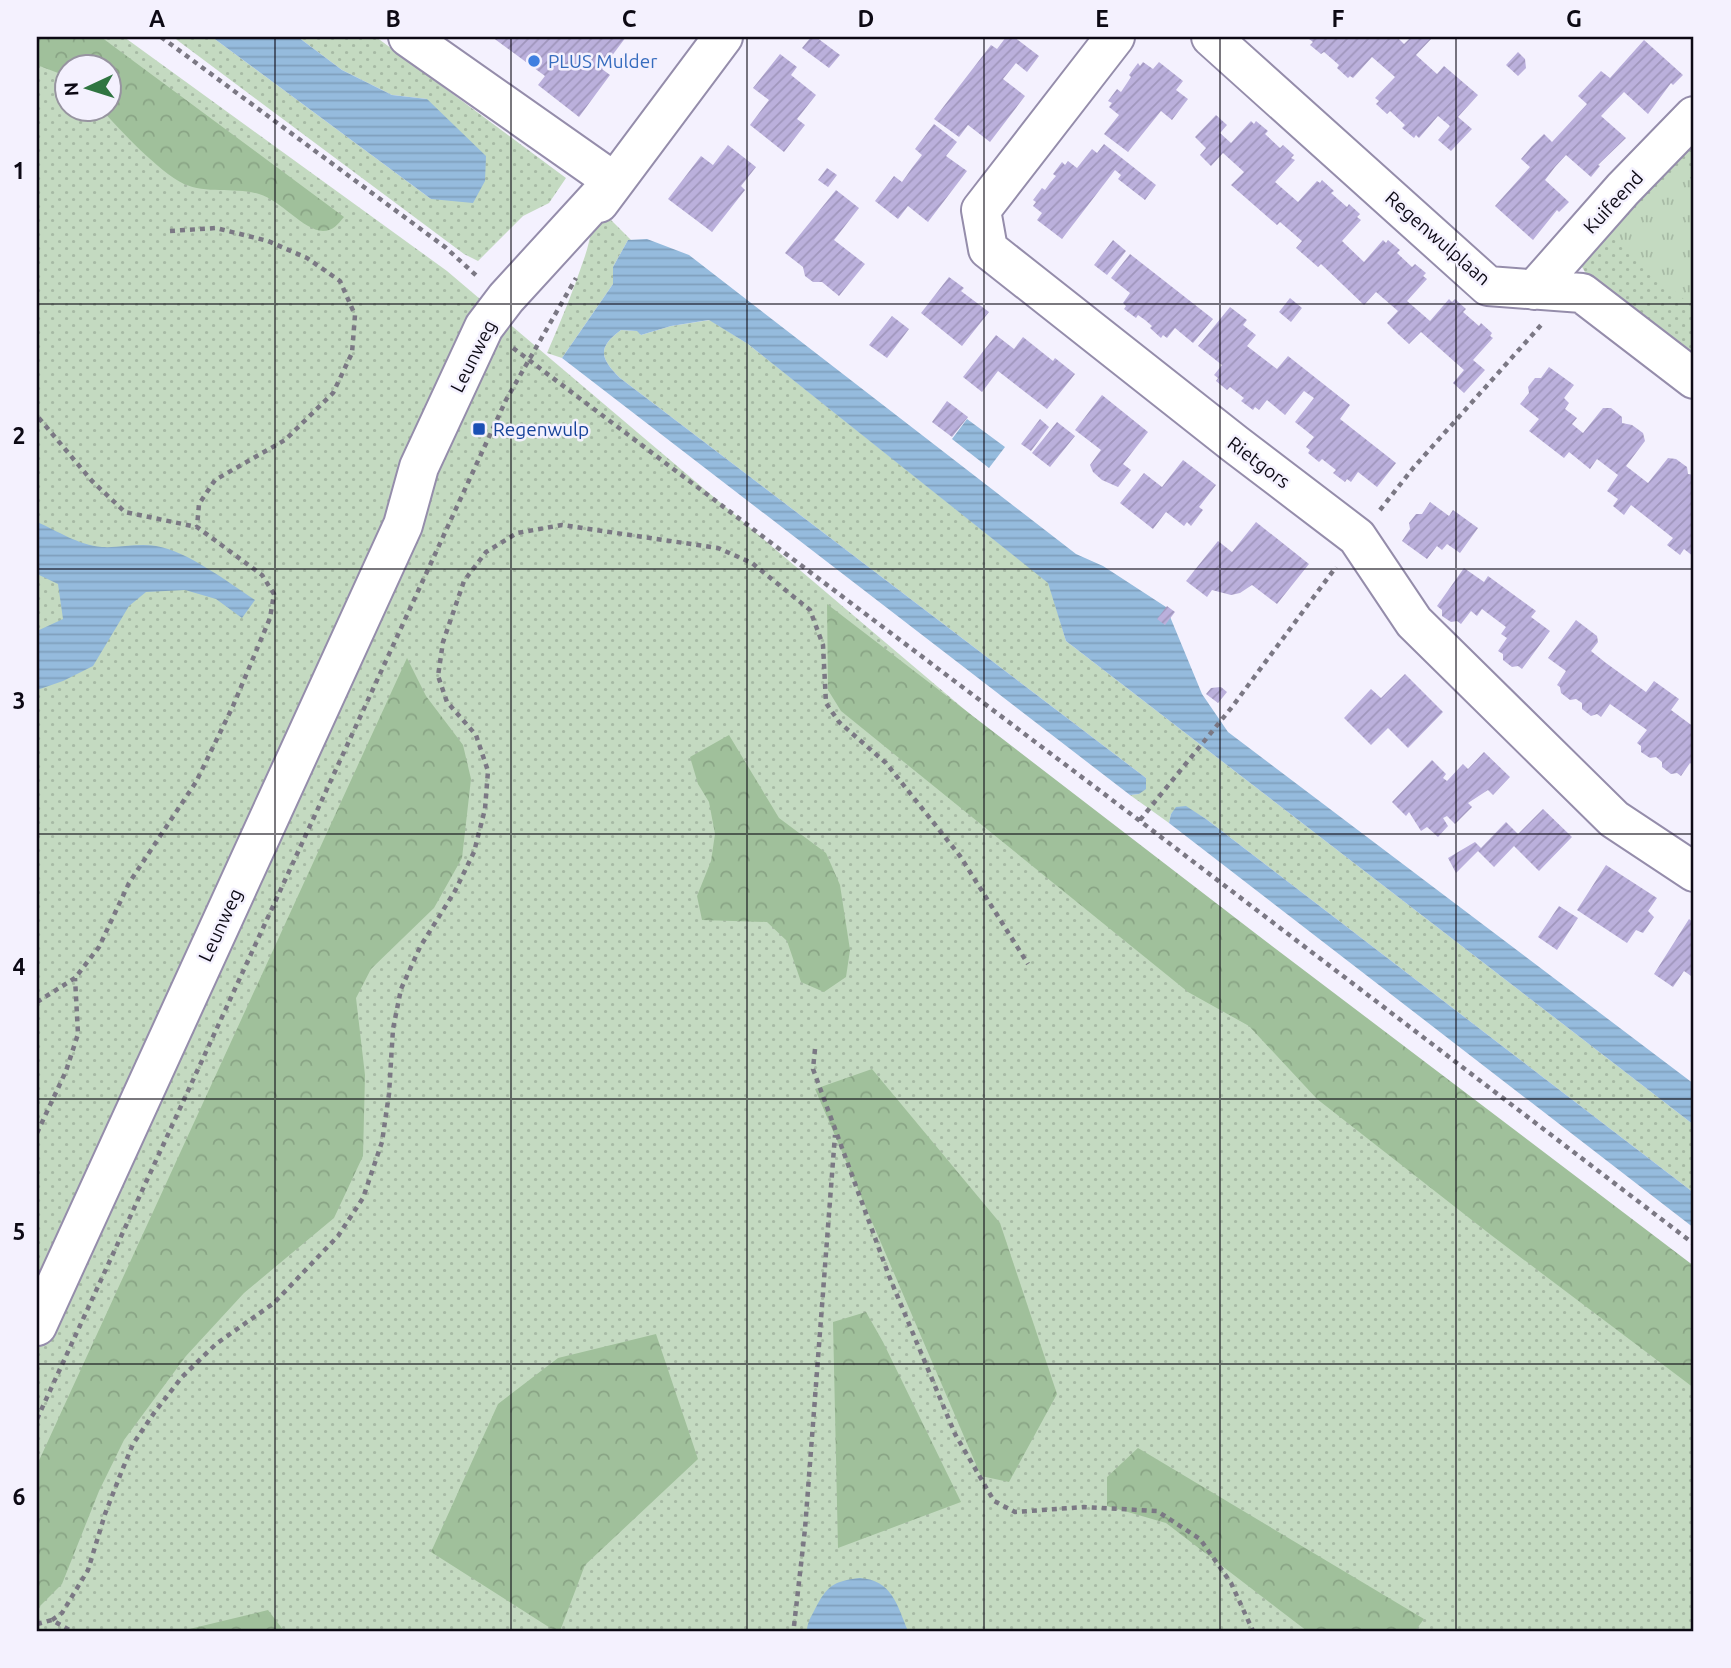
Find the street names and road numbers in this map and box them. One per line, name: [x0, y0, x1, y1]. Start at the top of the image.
street label: Kuifeend: [1579, 166, 1647, 238]
street label: Regenwulplaan: [1381, 187, 1495, 289]
street label: Leunweg: [445, 316, 501, 396]
street label: Rietgors: [1224, 432, 1294, 492]
street label: Leunweg: [194, 885, 246, 965]

